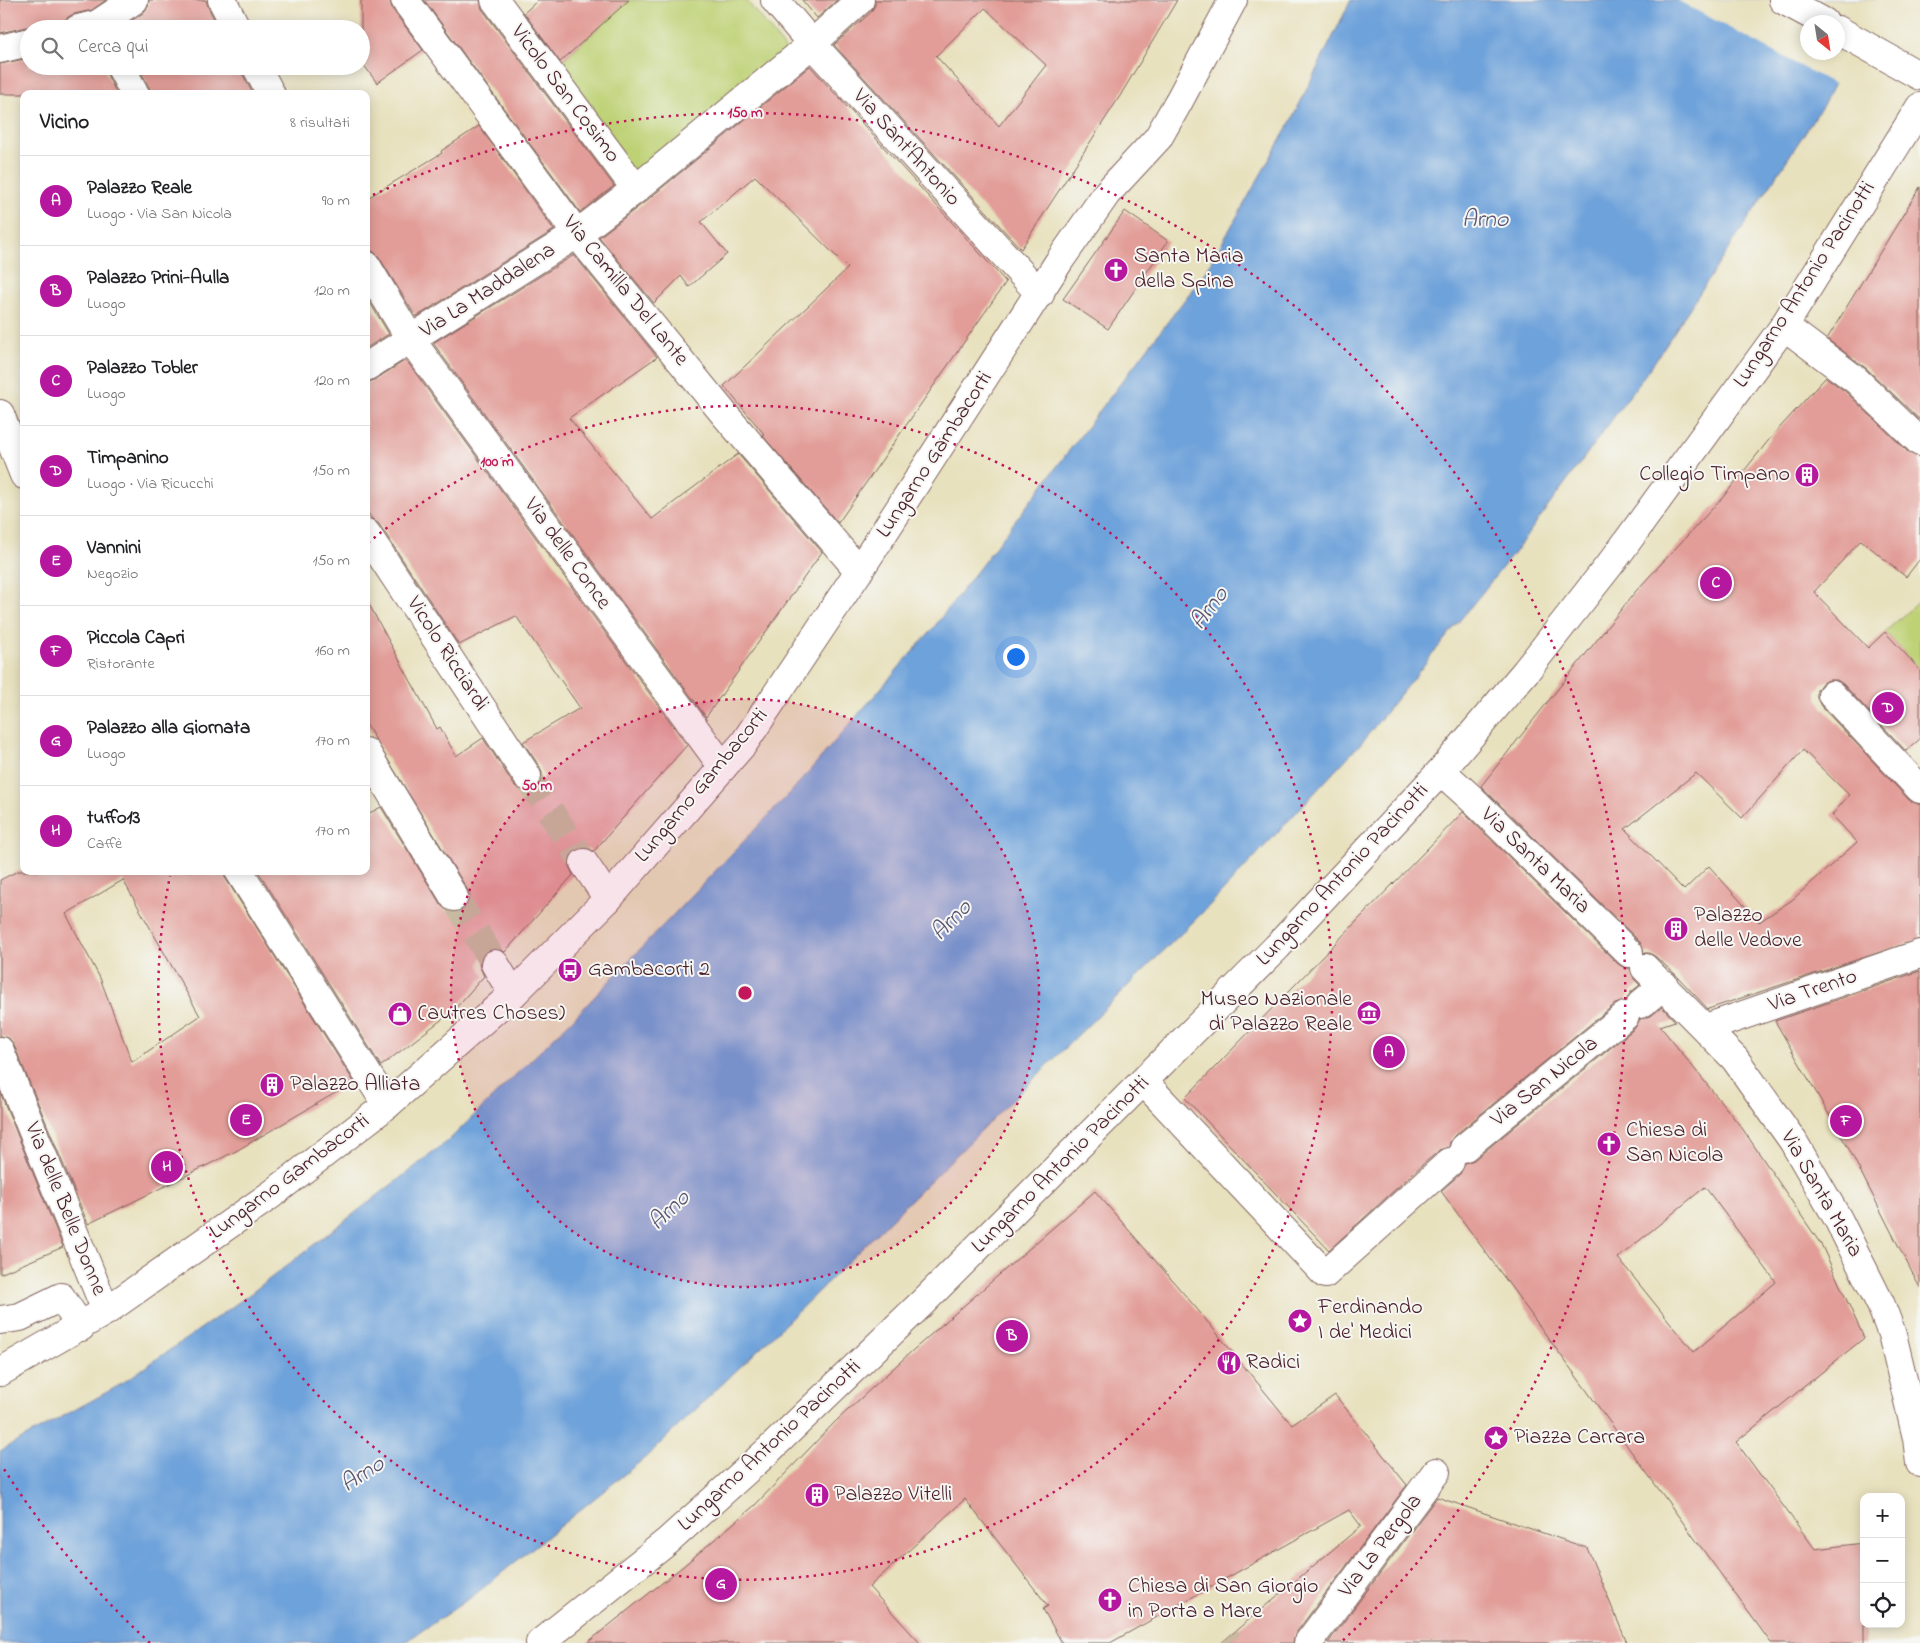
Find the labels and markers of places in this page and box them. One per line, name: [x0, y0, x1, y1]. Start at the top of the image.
place label: Santa Maria della Spina: [1134, 241, 1244, 298]
church icon: Santa Maria della Spina: [1103, 257, 1129, 283]
place label: Collegio Timpano: [1639, 459, 1790, 492]
building icon: Collegio Timpano: [1794, 462, 1820, 488]
pin: C: [1700, 564, 1732, 602]
pin: D: [1872, 689, 1904, 727]
place label: Palazzo delle Vedove: [1694, 900, 1802, 957]
building icon: Palazzo delle Vedove: [1663, 916, 1689, 942]
place label: Gambacorti 2: [588, 954, 710, 986]
bus stop icon: Gambacorti 2: [557, 957, 583, 983]
centre of rings: [736, 984, 754, 1002]
place label: Museo Nazionale di Palazzo Reale: [1201, 984, 1352, 1041]
place label: (autres Choses): [418, 998, 565, 1030]
museum icon: Museo Nazionale di Palazzo Reale: [1356, 1000, 1382, 1026]
shop icon: (autres Choses): [387, 1001, 413, 1027]
pin: A: [1373, 1033, 1405, 1071]
place label: Palazzo Alliata: [290, 1069, 420, 1101]
building icon: Palazzo Alliata: [259, 1072, 285, 1098]
pin: E: [230, 1101, 262, 1139]
pin: F: [1830, 1102, 1862, 1140]
place label: Chiesa di San Nicola: [1626, 1115, 1723, 1172]
church icon: Chiesa di San Nicola: [1596, 1131, 1622, 1157]
pin: H: [151, 1148, 183, 1186]
place label: Ferdinando I de' Medici: [1317, 1292, 1423, 1349]
place icon: Ferdinando I de' Medici: [1287, 1308, 1313, 1334]
pin: B: [996, 1317, 1028, 1355]
place label: Radici: [1246, 1347, 1300, 1379]
restaurant icon: Radici: [1216, 1350, 1242, 1376]
place label: Piazza Carrara: [1514, 1422, 1645, 1454]
place icon: Piazza Carrara: [1483, 1425, 1509, 1451]
place label: Palazzo Vitelli: [834, 1479, 952, 1511]
building icon: Palazzo Vitelli: [804, 1482, 830, 1508]
pin: G: [705, 1565, 737, 1603]
place label: Chiesa di San Giorgio in Porta a Mare: [1128, 1571, 1318, 1628]
church icon: Chiesa di San Giorgio in Porta a Mare: [1097, 1587, 1123, 1613]

